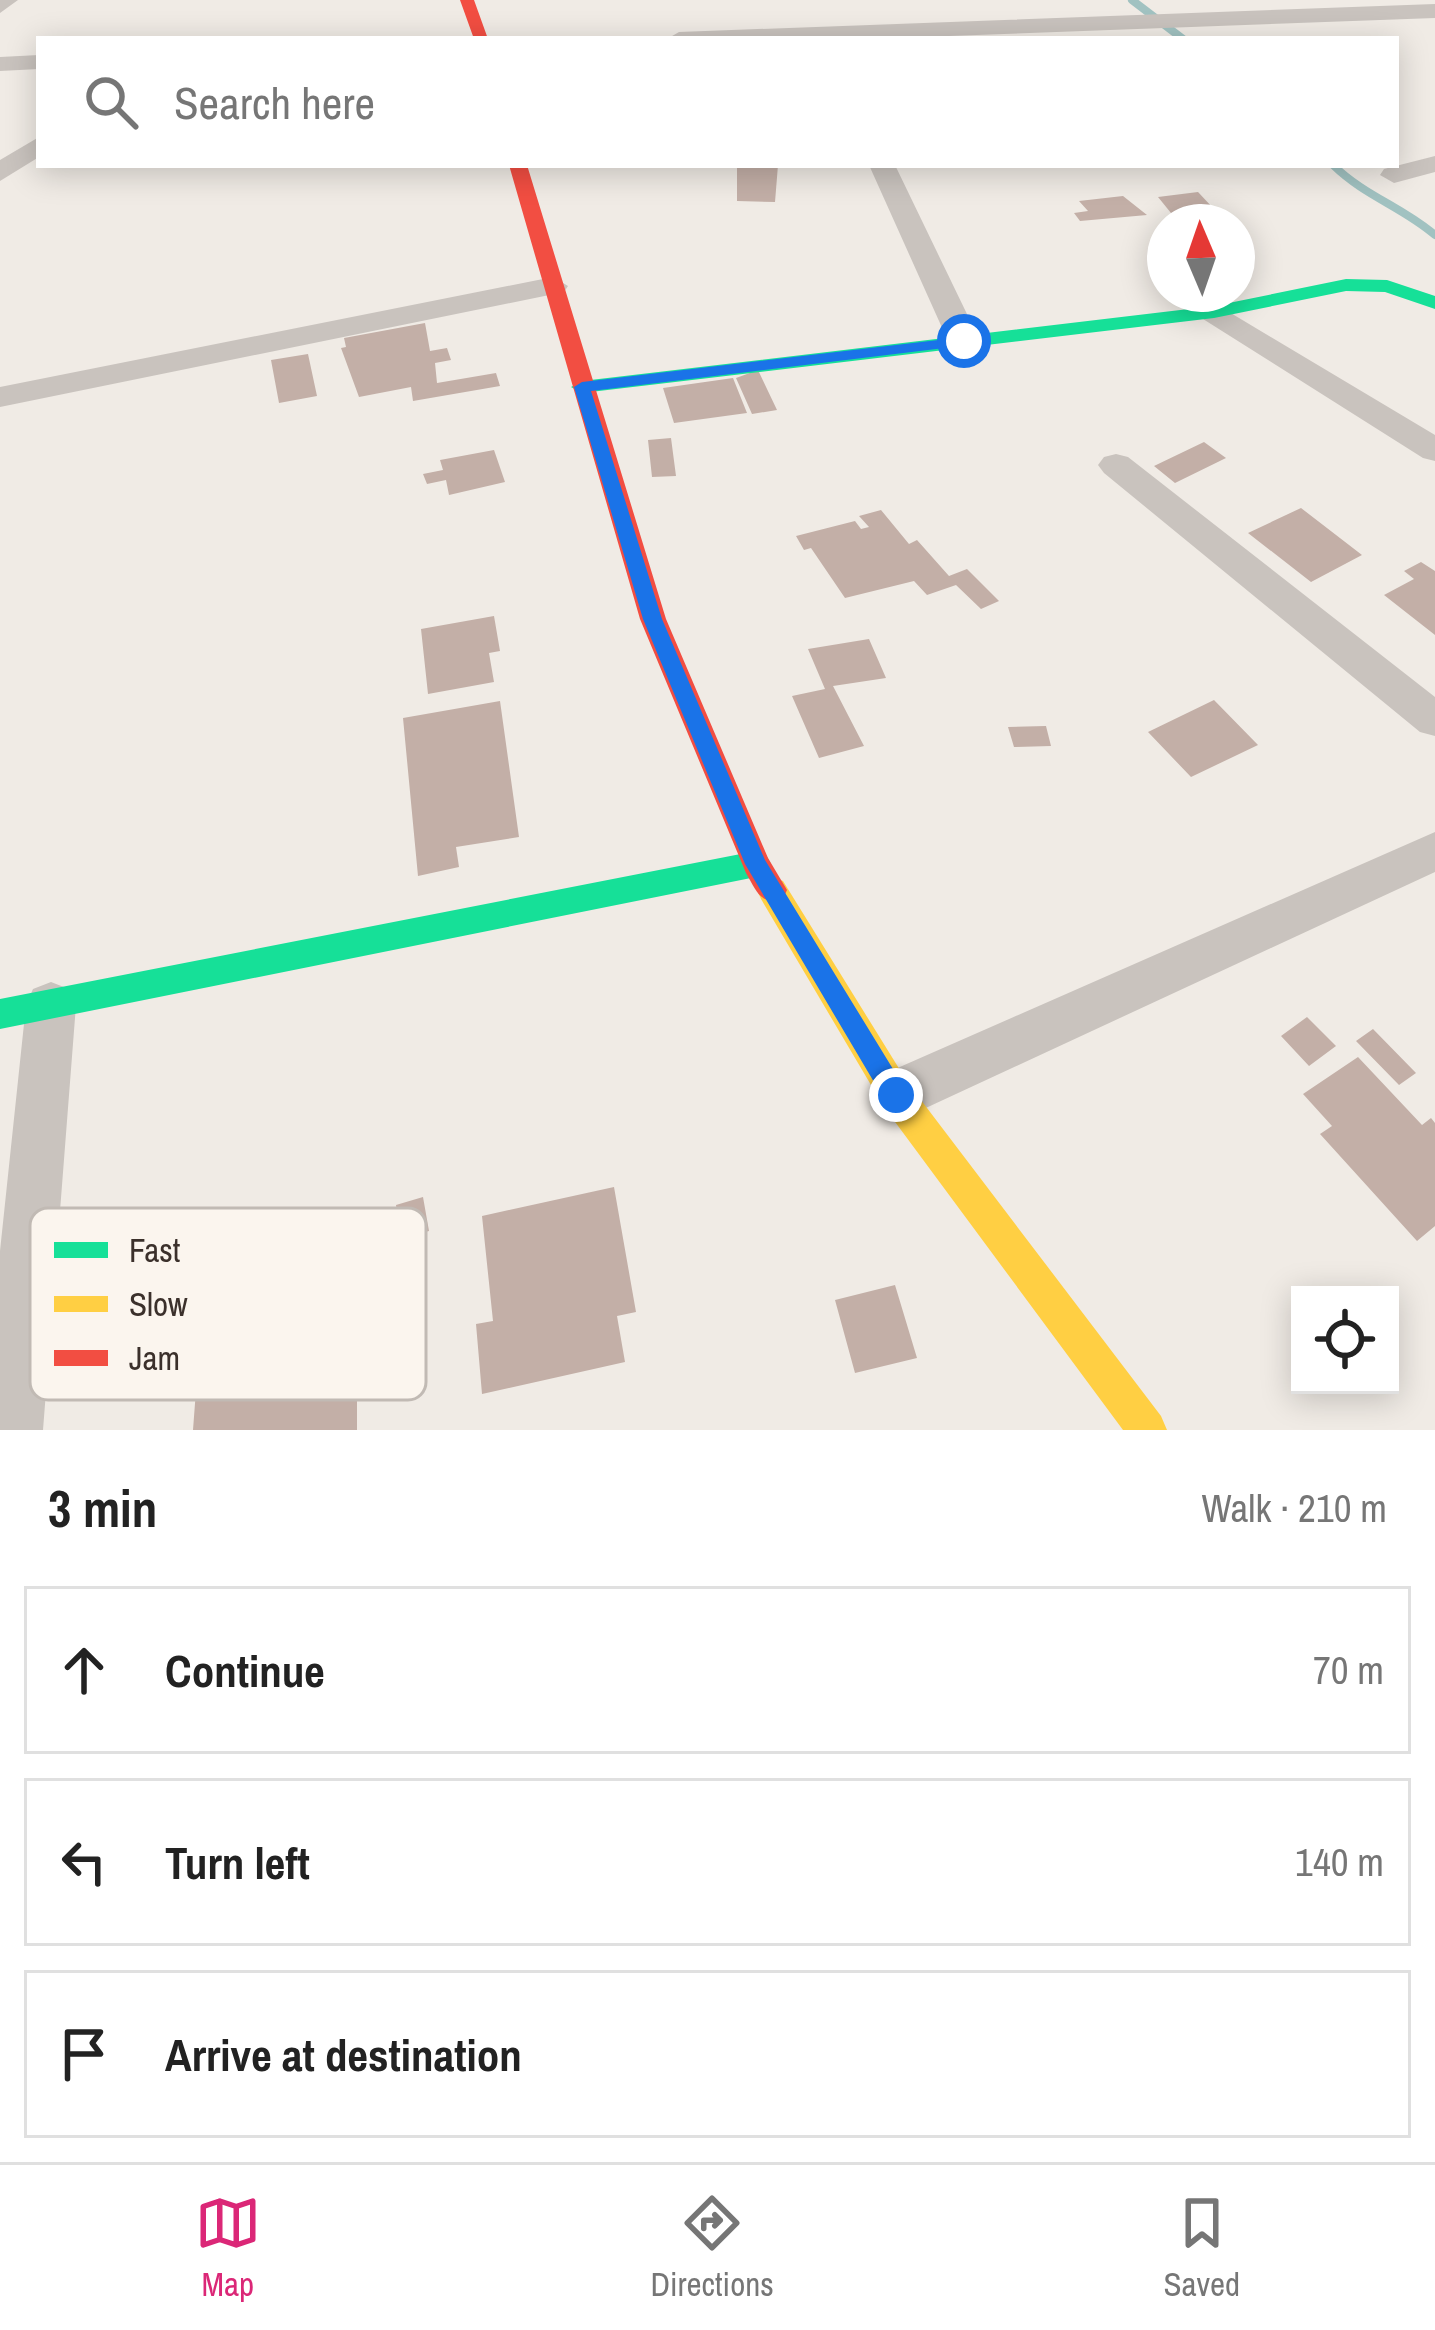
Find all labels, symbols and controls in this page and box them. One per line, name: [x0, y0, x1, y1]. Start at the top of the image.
search box: [36, 36, 1399, 168]
icon: search: [78, 69, 144, 135]
text: Search here: [174, 72, 375, 133]
north arrow: [1147, 204, 1255, 312]
route start: [937, 314, 991, 368]
route end: [869, 1068, 923, 1122]
legend: [30, 1208, 426, 1400]
text: Fast: [129, 1228, 180, 1272]
text: Slow: [129, 1282, 188, 1326]
map controls: [1291, 1286, 1399, 1394]
button: locate: [1291, 1286, 1399, 1394]
text: Jam: [129, 1336, 180, 1380]
text: 3 min: [48, 1474, 157, 1543]
text: Walk · 210 m: [1202, 1482, 1387, 1534]
icon: ahead: [51, 1637, 117, 1703]
text: Continue: [165, 1640, 325, 1701]
text: 70 m: [1313, 1644, 1384, 1696]
icon: left: [51, 1829, 117, 1895]
text: Turn left: [165, 1832, 310, 1893]
text: 140 m: [1295, 1836, 1384, 1888]
icon: arrive: [51, 2021, 117, 2087]
text: Arrive at destination: [165, 2024, 522, 2085]
tab: Map: [195, 2190, 261, 2306]
tab: Directions: [650, 2190, 774, 2306]
tab: Saved: [1163, 2190, 1240, 2306]

